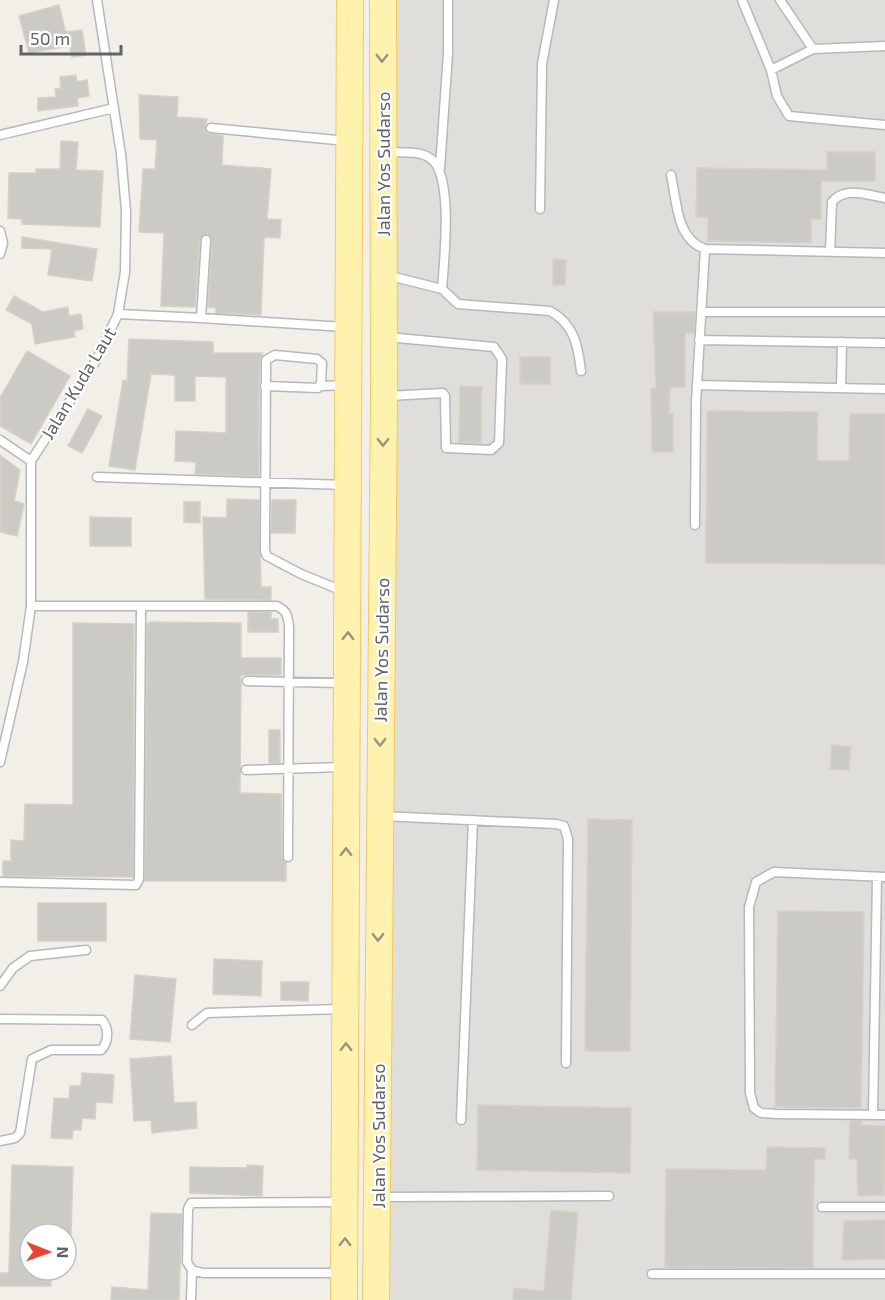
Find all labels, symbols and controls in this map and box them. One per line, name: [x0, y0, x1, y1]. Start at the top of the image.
scale bar: [21, 18, 122, 56]
text: 50 m: [30, 27, 70, 49]
one-way arrow: [376, 54, 389, 63]
street label: Jalan Yos Sudarso: [372, 92, 394, 236]
street label: Jalan Kuda Laut: [36, 323, 120, 443]
one-way arrow: [377, 438, 389, 447]
street label: Jalan Yos Sudarso: [369, 577, 393, 723]
one-way arrow: [342, 631, 354, 640]
one-way arrow: [374, 738, 386, 747]
one-way arrow: [340, 847, 352, 856]
one-way arrow: [372, 933, 385, 942]
one-way arrow: [340, 1042, 352, 1051]
street label: Jalan Yos Sudarso: [367, 1064, 389, 1208]
north arrow: [18, 1222, 78, 1282]
one-way arrow: [338, 1237, 351, 1246]
text: N: [54, 1246, 73, 1258]

